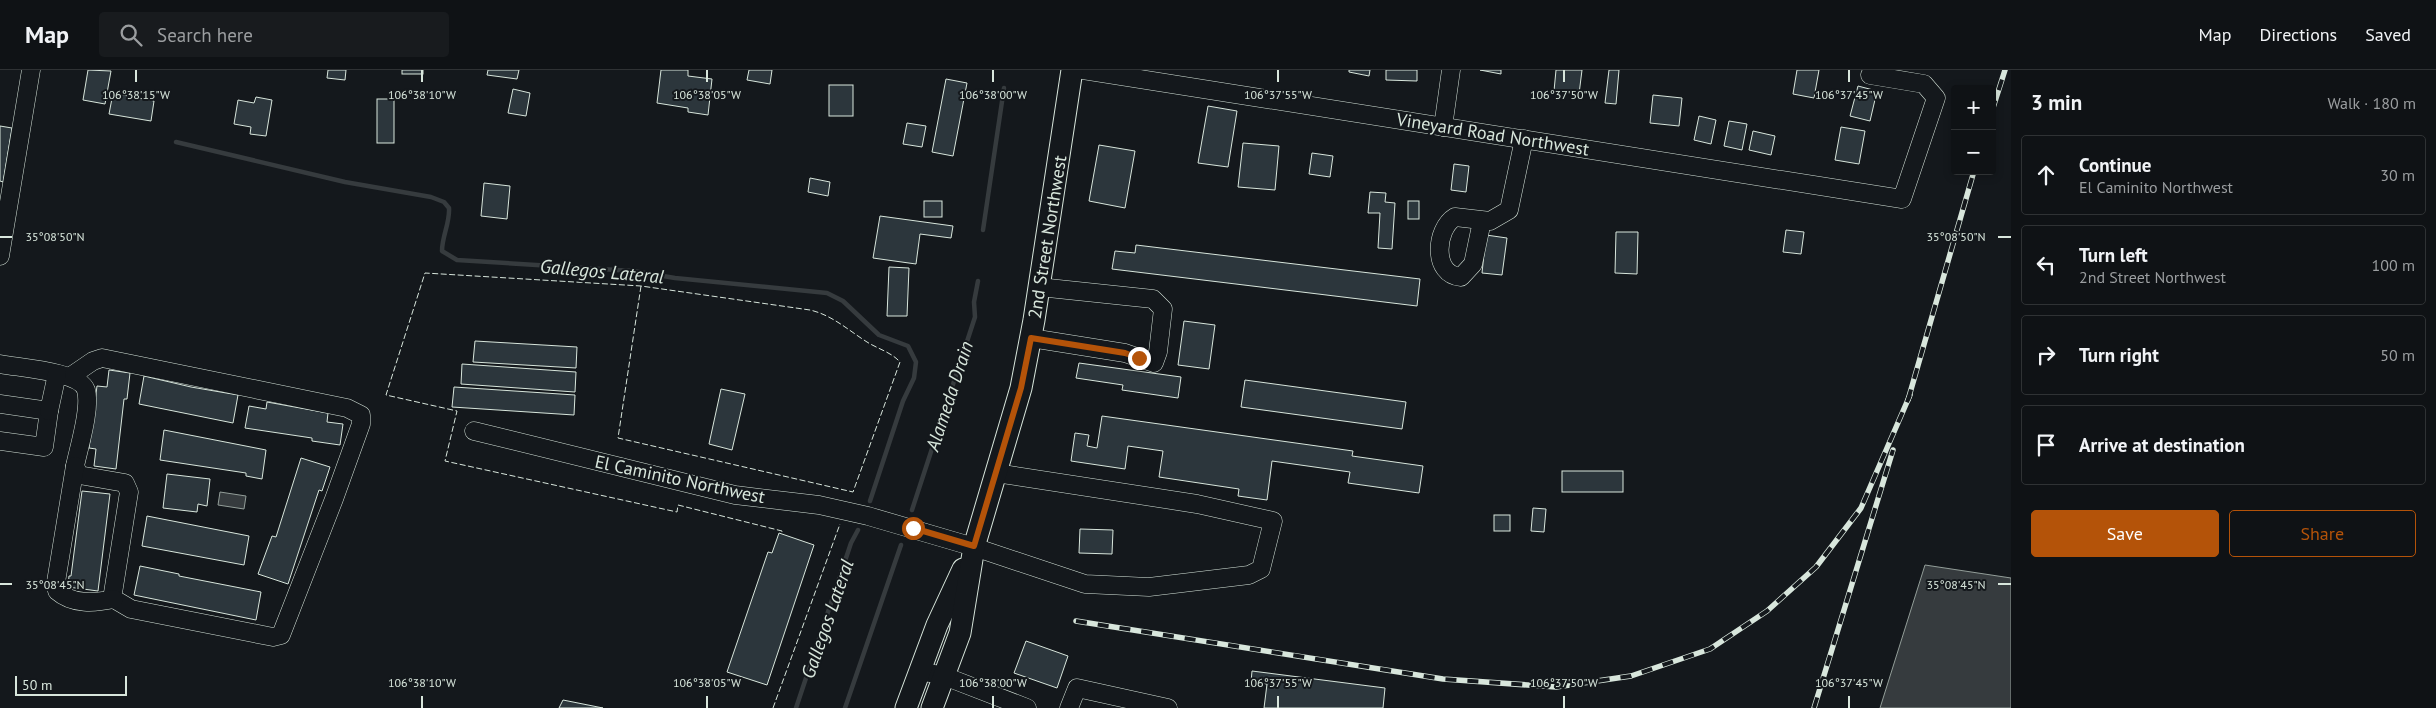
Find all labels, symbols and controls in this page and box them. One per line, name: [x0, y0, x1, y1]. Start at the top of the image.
search box: [99, 12, 449, 57]
text: Map: [25, 19, 69, 50]
icon: search: [117, 21, 145, 49]
text: Search here: [157, 23, 253, 47]
text: Map: [2199, 23, 2231, 46]
text: Directions: [2259, 23, 2337, 46]
text: Saved: [2365, 23, 2411, 46]
map controls: [1951, 85, 1996, 175]
button: +: [1951, 85, 1996, 130]
text: 106°38'15"W: [102, 87, 170, 102]
text: 106°38'10"W: [388, 87, 456, 102]
text: 106°38'05"W: [673, 87, 741, 102]
text: 106°38'00"W: [959, 87, 1027, 102]
text: 106°37'55"W: [1244, 87, 1312, 102]
text: 106°37'50"W: [1530, 87, 1598, 102]
text: 106°37'45"W: [1815, 87, 1883, 102]
text: 3 min: [2031, 89, 2082, 116]
text: Walk · 180 m: [2327, 93, 2416, 113]
street label: Vineyard Road Northwest: [1394, 107, 1591, 161]
button: −: [1951, 130, 1996, 175]
text: Continue: [2079, 153, 2151, 177]
street label: 2nd Street Northwest: [1023, 154, 1071, 320]
icon: ahead: [2032, 161, 2060, 189]
text: 30 m: [2380, 165, 2415, 185]
text: El Caminito Northwest: [2079, 177, 2233, 197]
text: 35°08'50"N: [25, 229, 85, 244]
text: 35°08'50"N: [1926, 229, 1986, 244]
text: Turn left: [2079, 243, 2148, 267]
icon: left: [2032, 251, 2060, 279]
water label: Gallegos Lateral: [539, 254, 665, 288]
text: 100 m: [2372, 255, 2415, 275]
text: 2nd Street Northwest: [2079, 267, 2226, 287]
water label: Alameda Drain: [920, 338, 978, 455]
icon: right: [2032, 341, 2060, 369]
text: Turn right: [2079, 343, 2159, 367]
text: 50 m: [2380, 345, 2415, 365]
route end: [1128, 347, 1151, 370]
icon: arrive: [2032, 431, 2060, 459]
text: Arrive at destination: [2079, 433, 2245, 457]
street label: El Caminito Northwest: [593, 450, 767, 508]
button: Save: [2031, 510, 2219, 557]
button: Share: [2229, 510, 2416, 557]
route start: [902, 517, 925, 540]
water label: Gallegos Lateral: [795, 556, 859, 682]
text: 35°08'45"N: [25, 577, 85, 592]
text: 35°08'45"N: [1926, 577, 1986, 592]
scale bar: [15, 673, 128, 696]
text: 106°38'10"W: [388, 675, 456, 690]
text: 106°38'05"W: [673, 675, 741, 690]
text: 106°38'00"W: [959, 675, 1027, 690]
text: 106°37'55"W: [1244, 675, 1312, 690]
text: 106°37'50"W: [1530, 675, 1598, 690]
text: 106°37'45"W: [1815, 675, 1883, 690]
text: 50 m: [22, 676, 52, 694]

